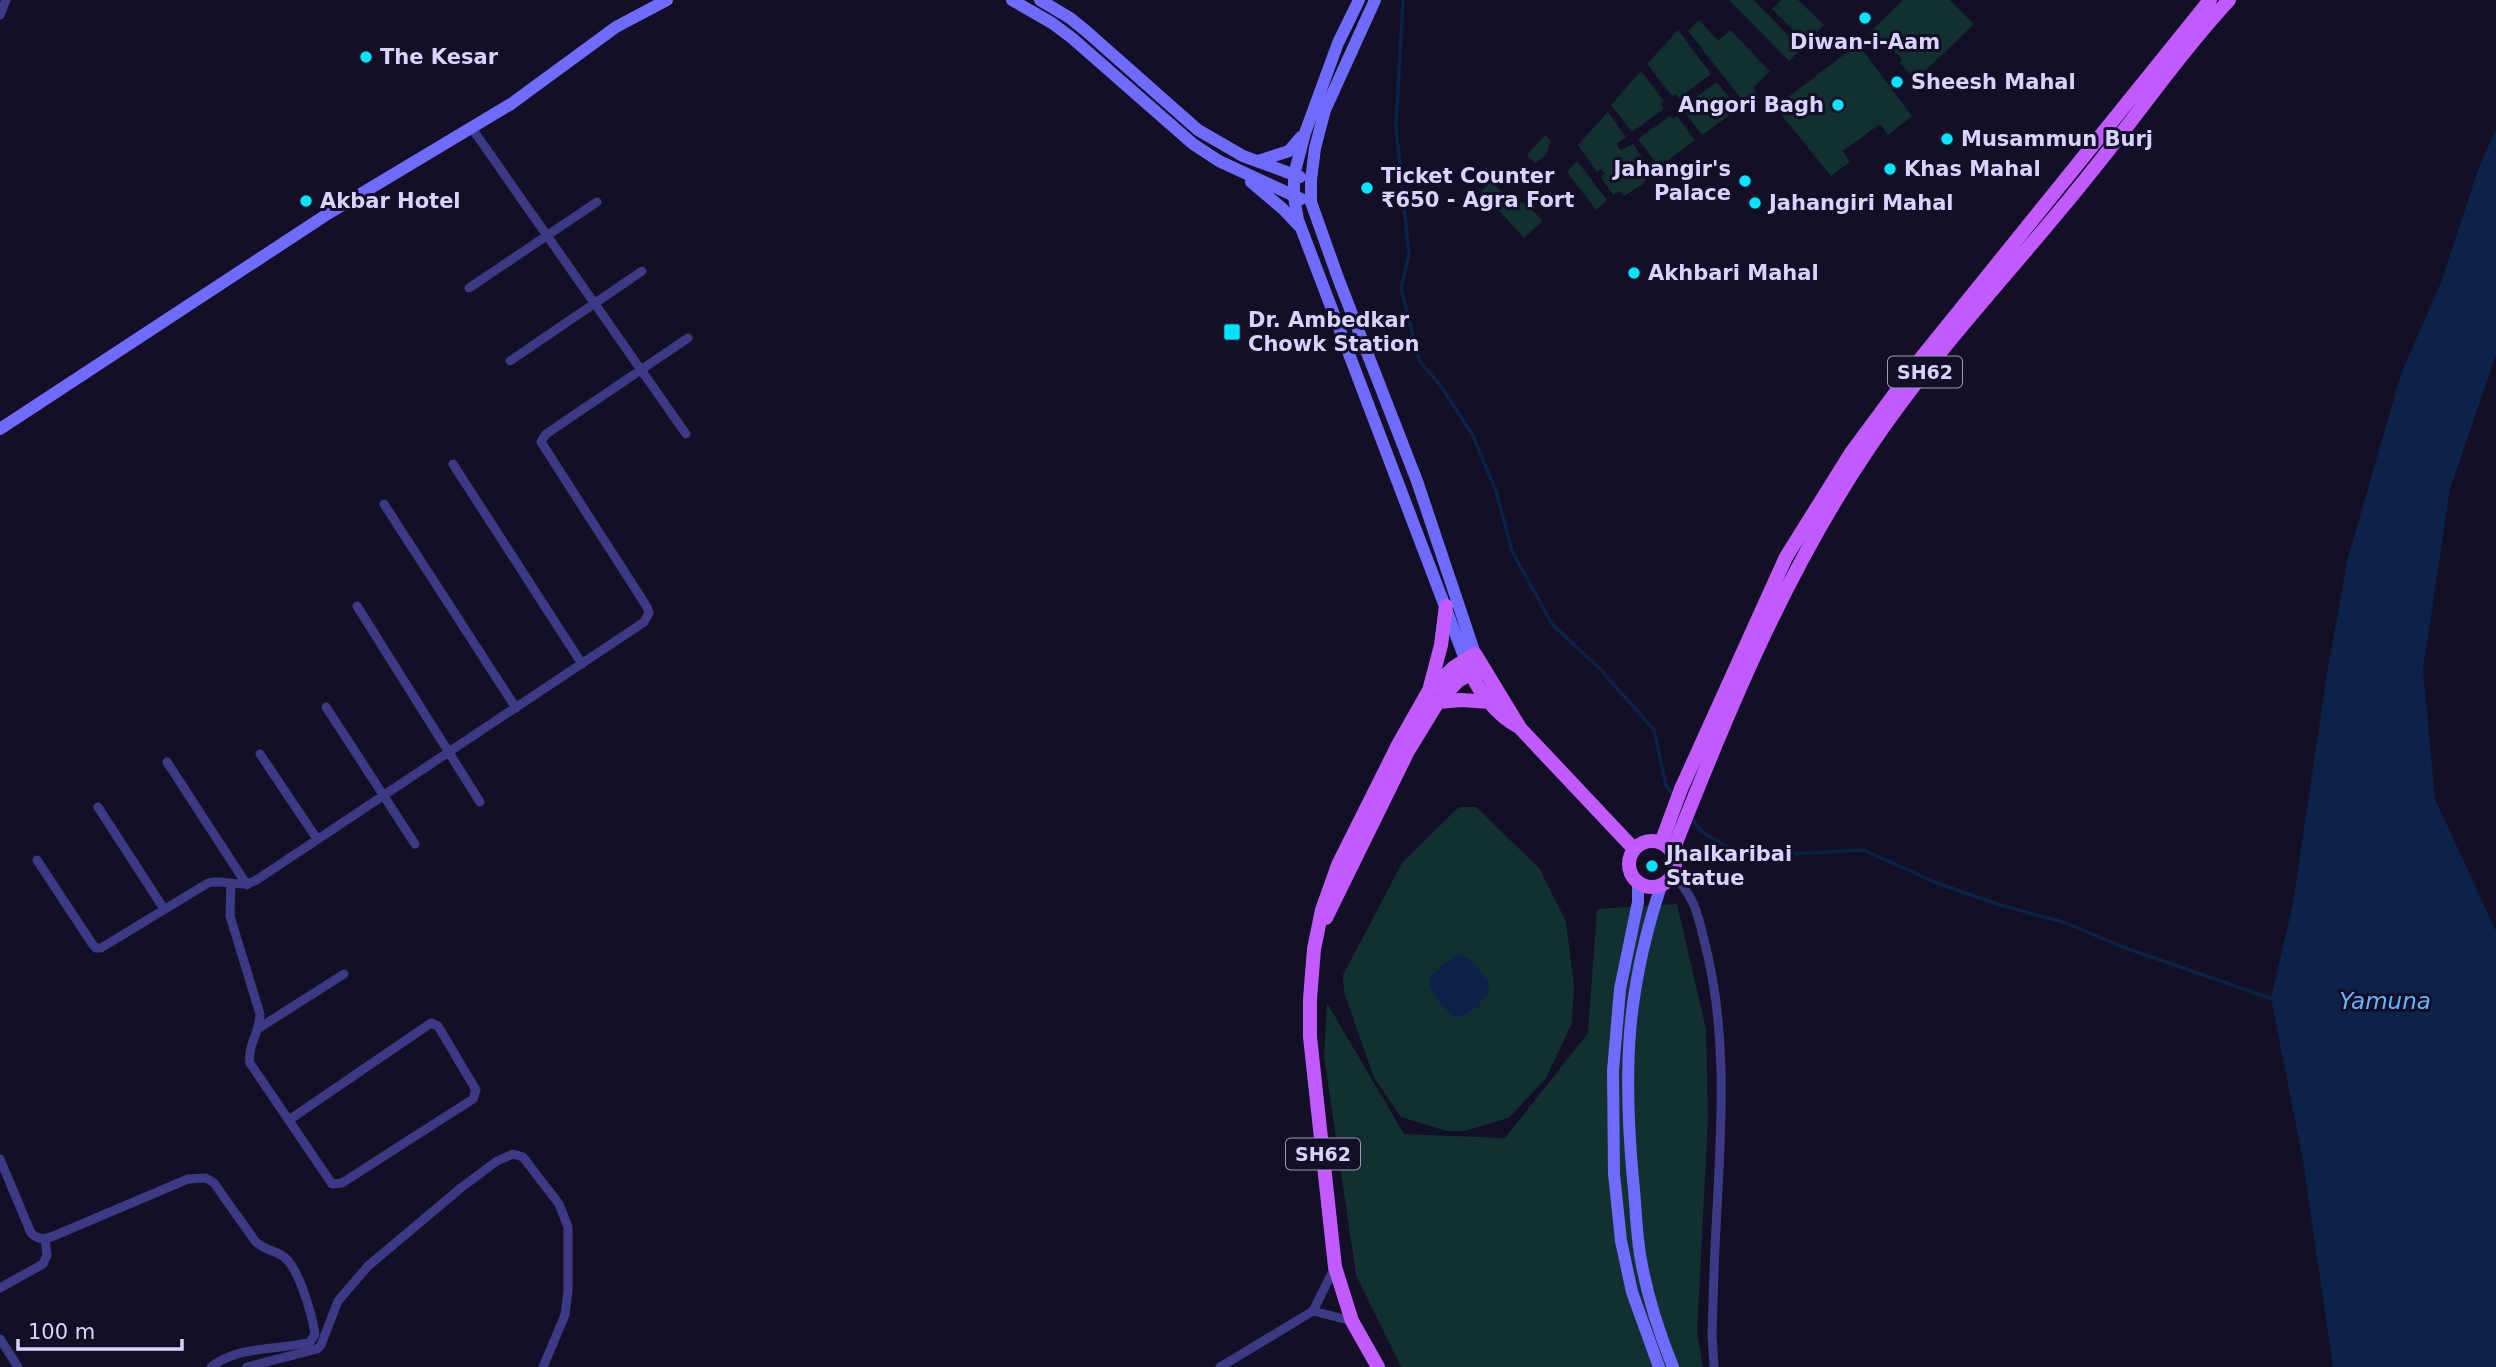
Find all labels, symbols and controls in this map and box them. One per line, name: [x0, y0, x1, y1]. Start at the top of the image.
marker: Diwan-i-Aam: [1857, 10, 1873, 26]
place label: Diwan-i-Aam: [1790, 30, 1940, 54]
place label: The Kesar: [380, 45, 499, 69]
marker: The Kesar: [358, 49, 374, 65]
place label: Sheesh Mahal: [1911, 70, 2076, 94]
marker: Sheesh Mahal: [1889, 74, 1905, 90]
place label: Angori Bagh: [1678, 93, 1824, 117]
marker: Angori Bagh: [1830, 97, 1846, 113]
place label: Musammun Burj: [1961, 127, 2153, 151]
marker: Musammun Burj: [1939, 131, 1955, 147]
place label: Jahangir's Palace: [1611, 157, 1731, 205]
place label: Khas Mahal: [1904, 157, 2041, 181]
marker: Khas Mahal: [1882, 161, 1898, 177]
place label: Ticket Counter ₹650 - Agra Fort: [1381, 164, 1574, 212]
marker: Jahangir's Palace: [1737, 173, 1753, 189]
marker: Ticket Counter ₹650 - Agra Fort: [1359, 180, 1375, 196]
place label: Akbar Hotel: [320, 189, 461, 213]
place label: Jahangiri Mahal: [1767, 191, 1954, 215]
marker: Akbar Hotel: [298, 193, 314, 209]
marker: Jahangiri Mahal: [1747, 195, 1763, 211]
place label: Akhbari Mahal: [1648, 261, 1819, 285]
marker: Akhbari Mahal: [1626, 265, 1642, 281]
place label: Dr. Ambedkar Chowk Station: [1248, 308, 1419, 356]
marker: Dr. Ambedkar Chowk Station: [1222, 322, 1242, 342]
road number: SH62: [1888, 356, 1962, 388]
place label: Jhalkaribai Statue: [1664, 842, 1792, 890]
marker: Jhalkaribai Statue: [1644, 858, 1660, 874]
water label: Yamuna: [2339, 988, 2431, 1014]
road number: SH62: [1286, 1138, 1360, 1170]
scale bar: [18, 1308, 182, 1352]
text: 100 m: [28, 1320, 95, 1344]

